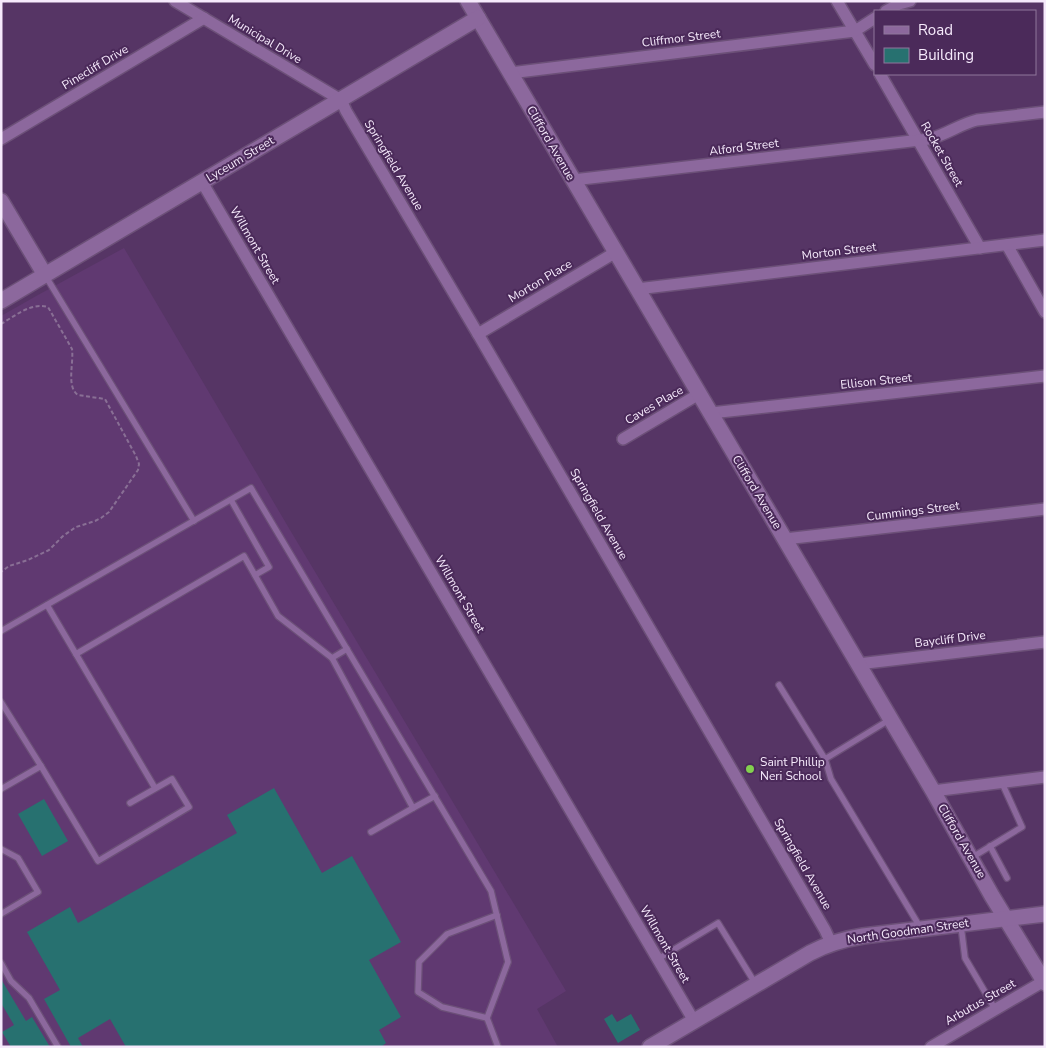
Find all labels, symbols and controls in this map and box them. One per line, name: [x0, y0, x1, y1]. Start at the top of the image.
legend: [874, 10, 1036, 75]
street label: Municipal Drive: [225, 11, 305, 67]
text: Road: [918, 20, 953, 40]
street label: Cliffmor Street: [641, 25, 722, 51]
street label: Pinecliff Drive: [59, 41, 131, 93]
text: Building: [918, 45, 974, 65]
street label: Clifford Avenue: [523, 103, 579, 183]
street label: Springfield Avenue: [361, 117, 427, 213]
street label: Rocket Street: [917, 119, 967, 190]
street label: Lyceum Street: [203, 132, 278, 186]
street label: Alford Street: [708, 135, 780, 159]
street label: Willmont Street: [226, 203, 284, 287]
street label: Morton Street: [801, 238, 878, 264]
street label: Morton Place: [505, 256, 575, 306]
street label: Ellison Street: [839, 369, 913, 393]
street label: Caves Place: [622, 382, 686, 428]
street label: Clifford Avenue: [729, 452, 785, 532]
street label: Springfield Avenue: [566, 465, 632, 563]
street label: Cummings Street: [866, 497, 961, 525]
street label: Willmont Street: [431, 552, 489, 636]
street label: Baycliff Drive: [913, 627, 987, 651]
place label: Saint Phillip Neri School: [760, 754, 825, 784]
marker: Saint Phillip Neri School: [744, 763, 756, 775]
street label: Clifford Avenue: [934, 801, 990, 881]
street label: Springfield Avenue: [770, 815, 836, 913]
street label: Willmont Street: [636, 902, 694, 986]
street label: North Goodman Street: [846, 914, 971, 947]
street label: Arbutus Street: [942, 975, 1019, 1029]

